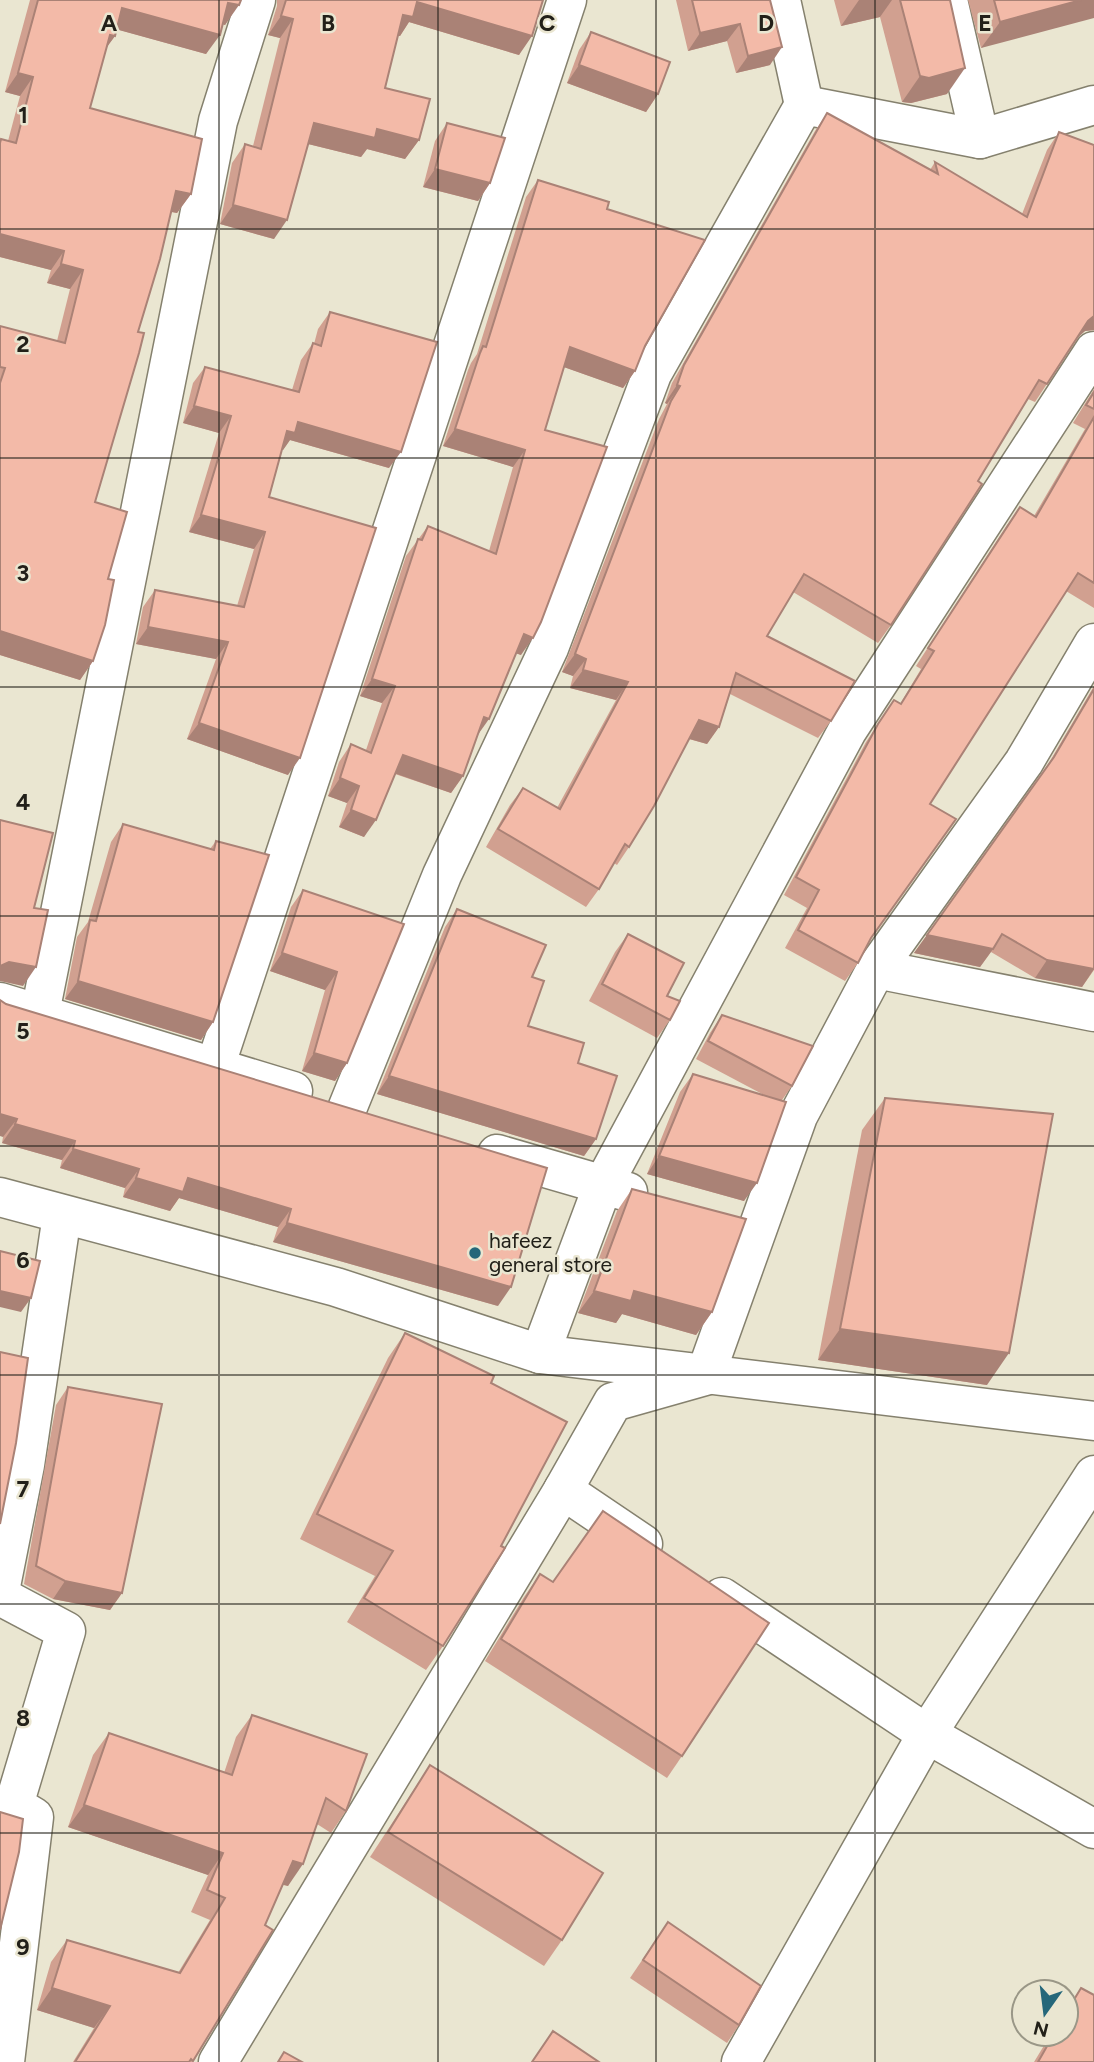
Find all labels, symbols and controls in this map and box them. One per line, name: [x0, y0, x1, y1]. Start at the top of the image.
text: A: [101, 9, 118, 37]
text: B: [321, 9, 335, 37]
text: C: [539, 9, 556, 37]
text: D: [758, 9, 774, 37]
text: E: [978, 9, 992, 37]
text: 1: [18, 101, 28, 129]
text: 2: [16, 330, 30, 358]
text: 3: [17, 559, 29, 587]
text: 4: [16, 788, 30, 816]
text: 5: [16, 1017, 30, 1045]
place label: hafeez general store: [489, 1228, 612, 1277]
marker: hafeez general store: [467, 1245, 483, 1261]
text: 6: [16, 1246, 30, 1274]
text: 7: [17, 1475, 30, 1503]
text: 8: [16, 1704, 30, 1732]
text: 9: [16, 1933, 30, 1961]
north arrow: [1010, 1978, 1080, 2048]
text: N: [1031, 2016, 1051, 2042]

